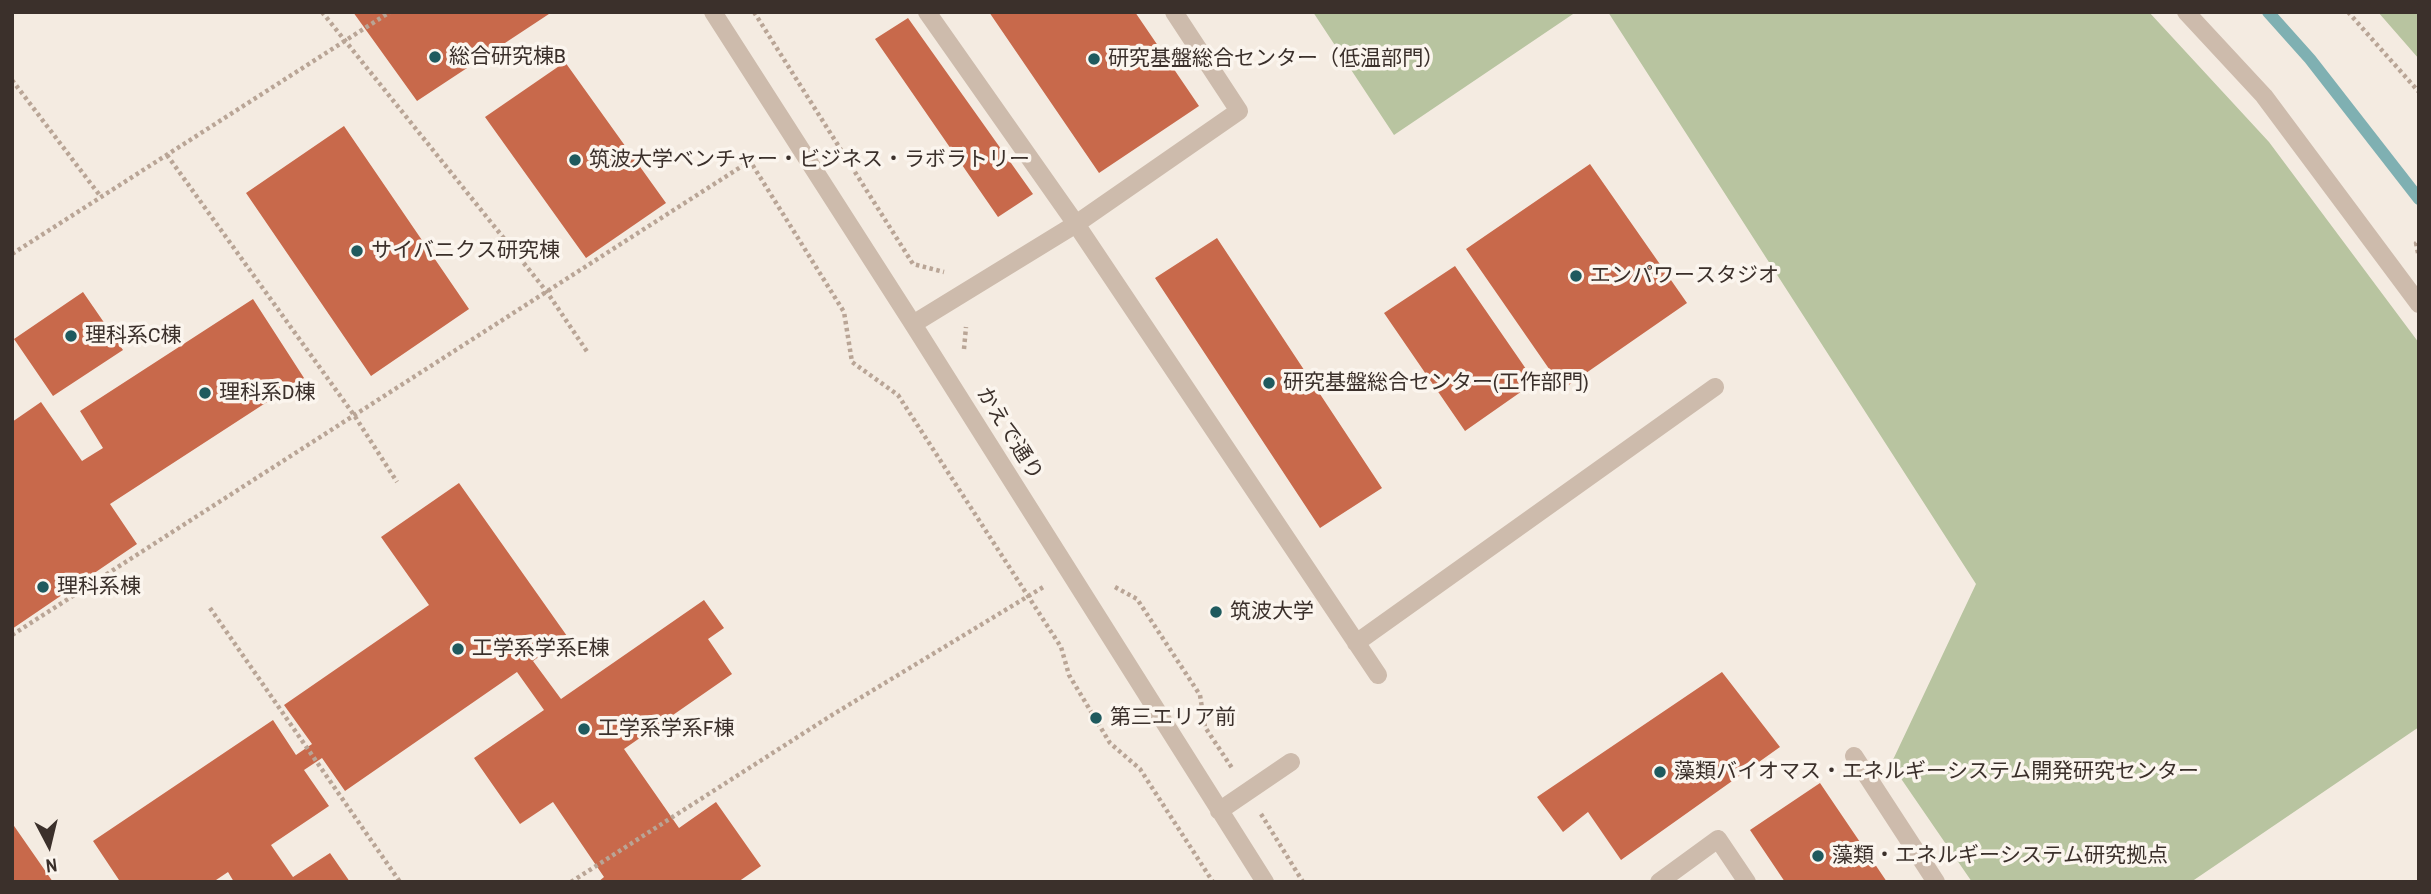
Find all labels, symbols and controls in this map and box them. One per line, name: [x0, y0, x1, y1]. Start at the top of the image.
place label: 総合研究棟B: [449, 44, 565, 70]
place label: 研究基盤総合センター（低温部門）: [1108, 46, 1444, 72]
marker: 総合研究棟B: [427, 49, 443, 65]
marker: 研究基盤総合センター（低温部門）: [1086, 51, 1102, 67]
place label: 筑波大学ベンチャー・ビジネス・ラボラトリー: [589, 147, 1030, 173]
marker: 筑波大学ベンチャー・ビジネス・ラボラトリー: [567, 152, 583, 168]
place label: サイバニクス研究棟: [371, 238, 560, 264]
marker: サイバニクス研究棟: [349, 243, 365, 259]
place label: エンパワースタジオ: [1590, 263, 1779, 289]
marker: エンパワースタジオ: [1568, 268, 1584, 284]
place label: 理科系C棟: [85, 323, 181, 349]
marker: 理科系C棟: [63, 328, 79, 344]
place label: 研究基盤総合センター(工作部門): [1283, 370, 1588, 396]
marker: 研究基盤総合センター(工作部門): [1261, 375, 1277, 391]
place label: 理科系D棟: [219, 380, 315, 406]
street label: かえで通り: [970, 383, 1048, 485]
marker: 理科系D棟: [197, 385, 213, 401]
place label: 理科系棟: [57, 574, 141, 600]
marker: 理科系棟: [35, 579, 51, 595]
place label: 筑波大学: [1230, 599, 1314, 625]
marker: 筑波大学: [1208, 604, 1224, 620]
place label: 工学系学系E棟: [472, 636, 609, 662]
marker: 工学系学系E棟: [450, 641, 466, 657]
place label: 第三エリア前: [1110, 705, 1236, 731]
marker: 第三エリア前: [1088, 710, 1104, 726]
place label: 工学系学系F棟: [598, 716, 735, 742]
marker: 工学系学系F棟: [576, 721, 592, 737]
place label: 藻類バイオマス・エネルギーシステム開発研究センター: [1674, 759, 2199, 785]
marker: 藻類バイオマス・エネルギーシステム開発研究センター: [1652, 764, 1668, 780]
north arrow: [14, 810, 84, 880]
place label: 藻類・エネルギーシステム研究拠点: [1832, 843, 2168, 869]
marker: 藻類・エネルギーシステム研究拠点: [1810, 848, 1826, 864]
text: N: [44, 852, 59, 879]

